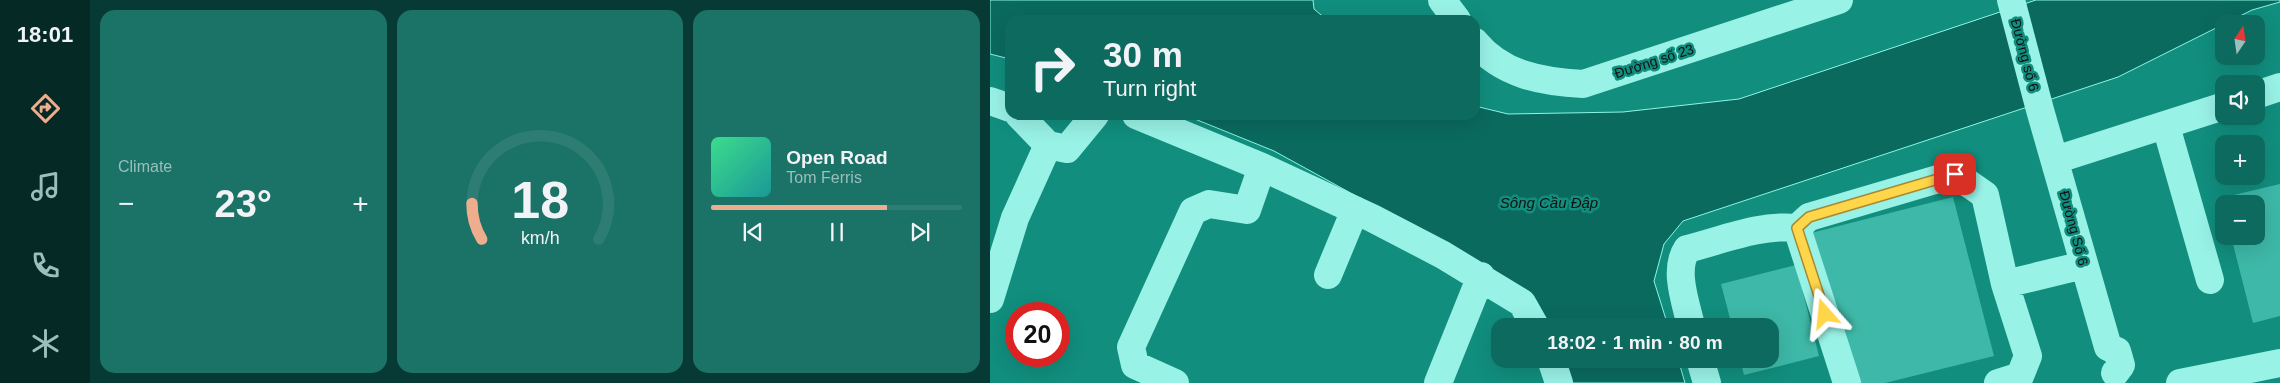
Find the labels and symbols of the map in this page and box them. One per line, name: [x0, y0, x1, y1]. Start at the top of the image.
north arrow: [2215, 15, 2265, 65]
street label: Đường số 6: [2008, 17, 2042, 93]
street label: Đường số 23: [1612, 41, 1696, 81]
pin: [1934, 153, 1976, 195]
street label: Đường Số 6: [2056, 189, 2092, 267]
water label: Sông Cầu Đập: [1500, 194, 1598, 211]
position arrow: [1798, 287, 1850, 339]
speed limit sign: 20: [1005, 302, 1070, 367]

